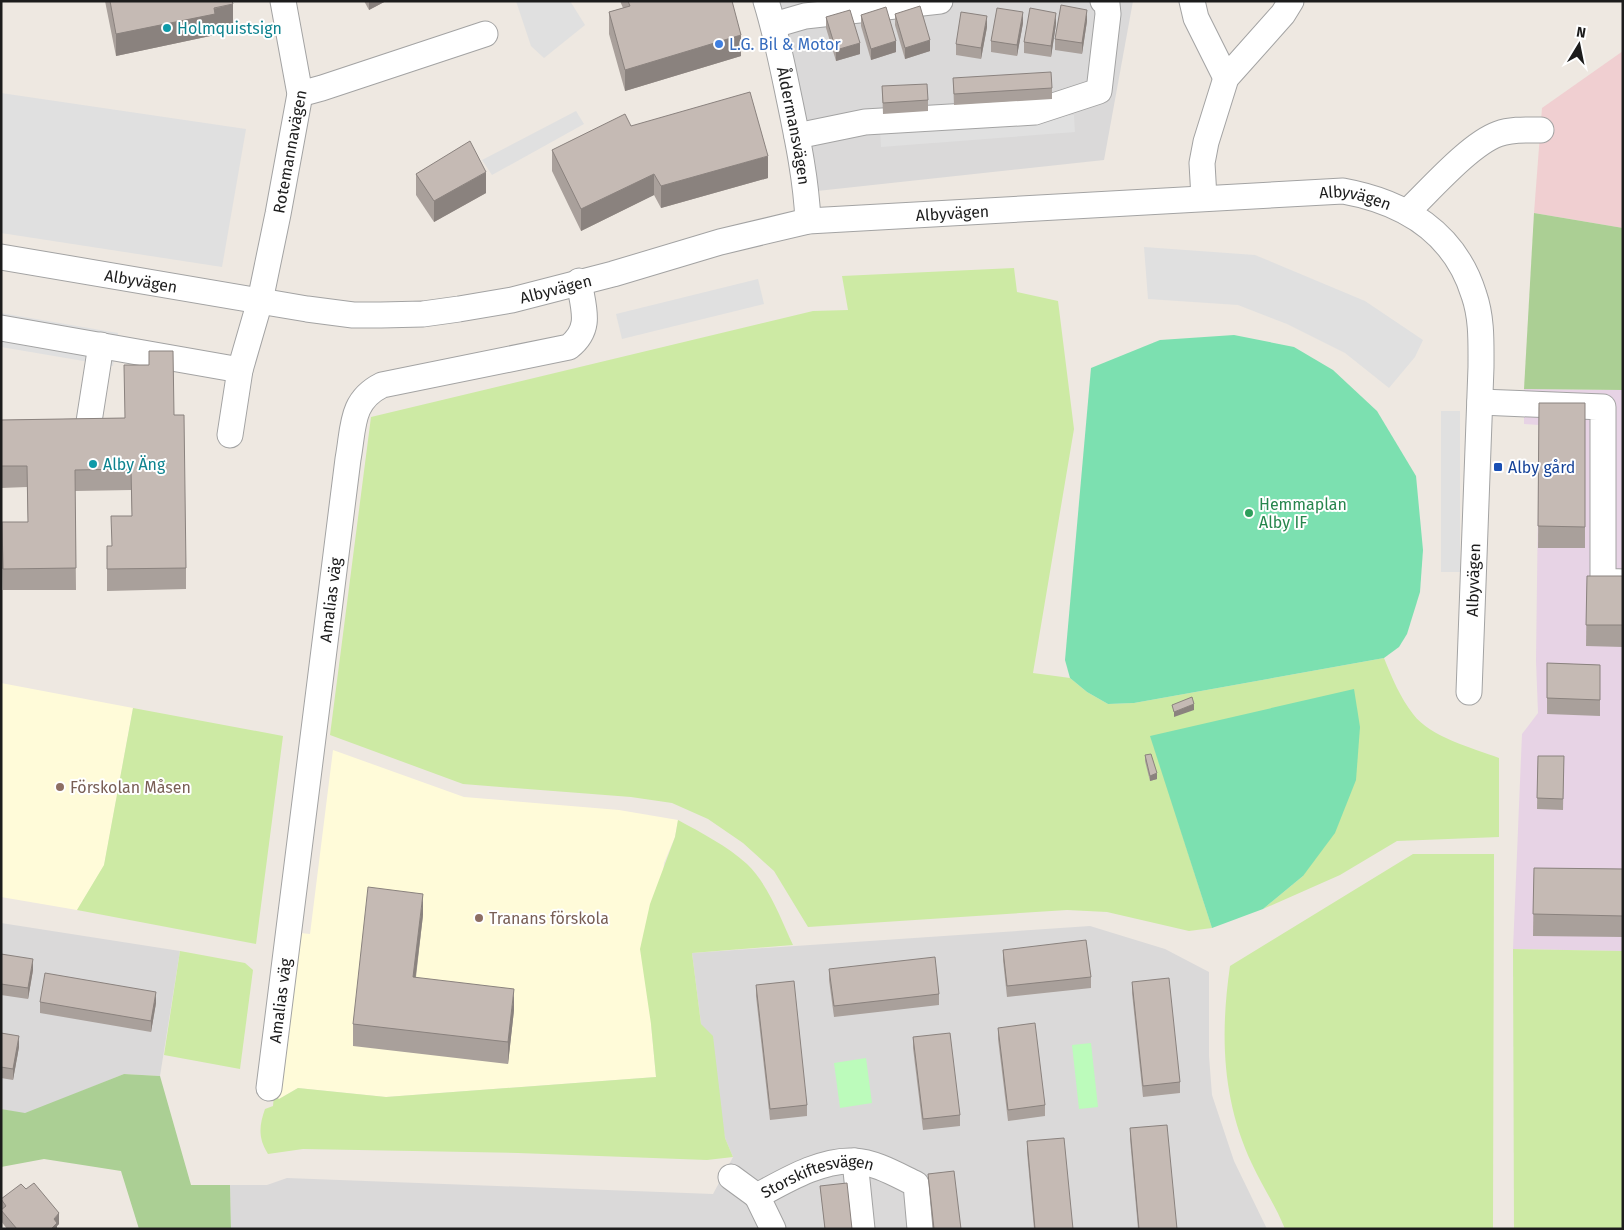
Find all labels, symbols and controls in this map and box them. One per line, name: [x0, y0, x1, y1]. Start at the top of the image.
place label: Holmquistsign: [177, 19, 282, 38]
north arrow: [1554, 20, 1604, 70]
marker: Holmquistsign: [161, 22, 173, 34]
text: N: [1575, 24, 1587, 42]
place label: L.G. Bil & Motor: [729, 35, 841, 54]
marker: L.G. Bil & Motor: [713, 38, 725, 50]
street label: Åldermansvägen: [773, 65, 814, 186]
street label: Rotemannavägen: [269, 88, 311, 215]
street label: Albyvägen: [1319, 182, 1394, 214]
street label: Albyvägen: [915, 202, 990, 225]
street label: Albyvägen: [103, 266, 179, 297]
street label: Albyvägen: [518, 271, 594, 308]
place label: Alby Äng: [103, 455, 166, 474]
marker: Alby Äng: [87, 458, 99, 470]
place label: Alby gård: [1508, 458, 1575, 477]
marker: Alby gård: [1492, 461, 1504, 473]
place label: Hemmaplan Alby IF: [1259, 495, 1347, 532]
marker: Hemmaplan Alby IF: [1243, 507, 1255, 519]
street label: Albyvägen: [1463, 543, 1484, 617]
street label: Amalias väg: [316, 556, 346, 643]
place label: Förskolan Måsen: [70, 778, 191, 797]
marker: Förskolan Måsen: [54, 781, 66, 793]
place label: Tranans förskola: [489, 909, 609, 928]
marker: Tranans förskola: [473, 912, 485, 924]
street label: Amalias väg: [266, 957, 295, 1044]
street label: Storskiftesvägen: [758, 1152, 876, 1202]

